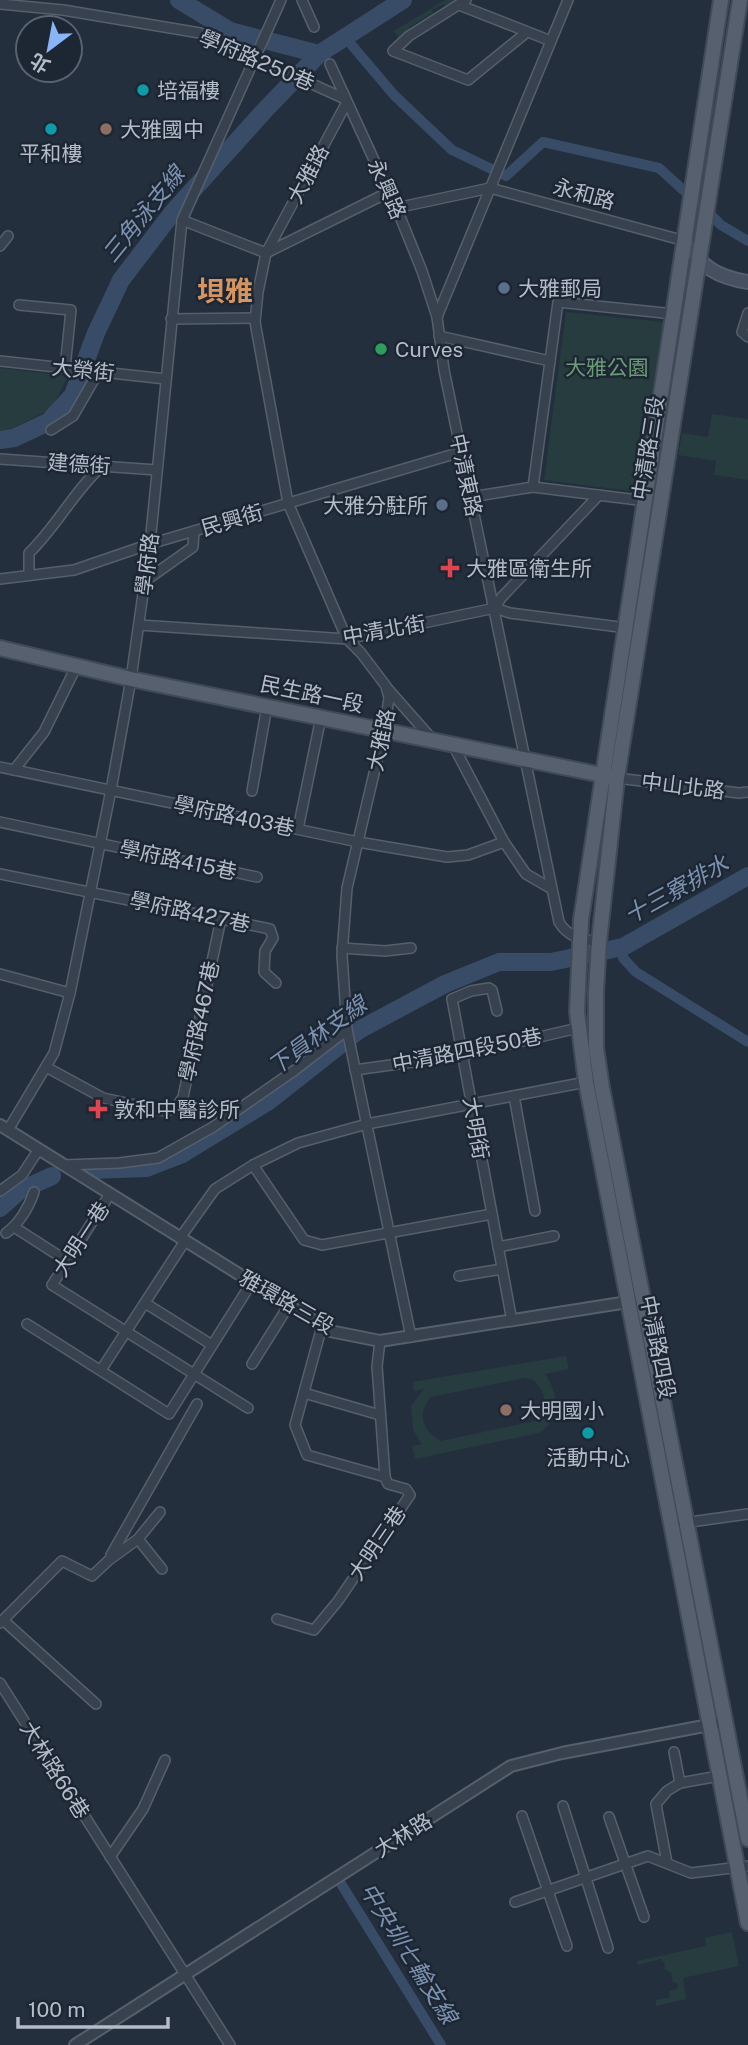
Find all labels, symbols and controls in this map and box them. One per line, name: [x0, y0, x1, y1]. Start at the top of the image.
north arrow: [14, 14, 84, 84]
street label: 學府路250巷: [196, 24, 318, 96]
text: 北: [26, 49, 54, 78]
place label: 培福樓: [157, 78, 220, 103]
marker: 培福樓: [135, 82, 151, 98]
place label: 大雅國中: [120, 117, 204, 142]
marker: 平和樓: [43, 121, 59, 137]
marker: 大雅國中: [98, 121, 114, 137]
street label: 大雅路: [282, 140, 334, 208]
place label: 平和樓: [20, 141, 83, 166]
street label: 永興路: [363, 155, 411, 223]
water label: 三角泳支線: [96, 158, 192, 267]
street label: 永和路: [550, 174, 618, 214]
district label: 垻雅: [197, 274, 253, 307]
place label: 大雅郵局: [518, 276, 602, 301]
marker: 大雅郵局: [496, 280, 512, 296]
place label: Curves: [395, 337, 463, 362]
marker: Curves: [373, 341, 389, 357]
street label: 大榮街: [50, 354, 116, 386]
park label: 大雅公園: [565, 355, 649, 380]
street label: 中清路三段: [627, 394, 669, 502]
street label: 中清東路: [445, 431, 487, 519]
street label: 建德街: [47, 449, 111, 479]
place label: 大雅分駐所: [323, 493, 428, 518]
marker: 大雅分駐所: [434, 497, 450, 513]
street label: 民興街: [198, 499, 266, 541]
street label: 學府路: [131, 531, 163, 597]
place label: 大雅區衛生所: [466, 556, 592, 581]
marker: 大雅區衛生所: [440, 558, 460, 578]
street label: 中清北街: [340, 610, 428, 650]
street label: 民生路一段: [258, 671, 366, 717]
street label: 大雅路: [362, 707, 400, 773]
street label: 中山北路: [640, 768, 726, 804]
street label: 學府路403巷: [171, 791, 297, 841]
street label: 學府路415巷: [117, 835, 239, 885]
water label: 十三寮排水: [619, 849, 734, 929]
street label: 學府路427巷: [128, 887, 252, 937]
street label: 學府路467巷: [174, 958, 224, 1084]
water label: 下員林支線: [263, 989, 374, 1080]
street label: 中清路四段50巷: [390, 1023, 544, 1077]
street label: 大明街: [458, 1095, 494, 1161]
place label: 敦和中醫診所: [114, 1097, 240, 1122]
marker: 敦和中醫診所: [88, 1099, 108, 1119]
street label: 大明一巷: [48, 1197, 114, 1281]
street label: 雅環路三段: [235, 1265, 339, 1339]
street label: 中清路四段: [636, 1293, 680, 1401]
place label: 大明國小: [520, 1398, 604, 1423]
marker: 大明國小: [498, 1402, 514, 1418]
marker: 活動中心: [580, 1425, 596, 1441]
place label: 活動中心: [546, 1445, 630, 1470]
street label: 大明三巷: [343, 1501, 411, 1585]
street label: 大林路66巷: [15, 1717, 95, 1823]
street label: 大林路: [370, 1808, 436, 1862]
water label: 中央圳七輪支線: [355, 1878, 465, 2031]
scale bar: [18, 1986, 168, 2030]
text: 100 m: [28, 1997, 85, 2022]

